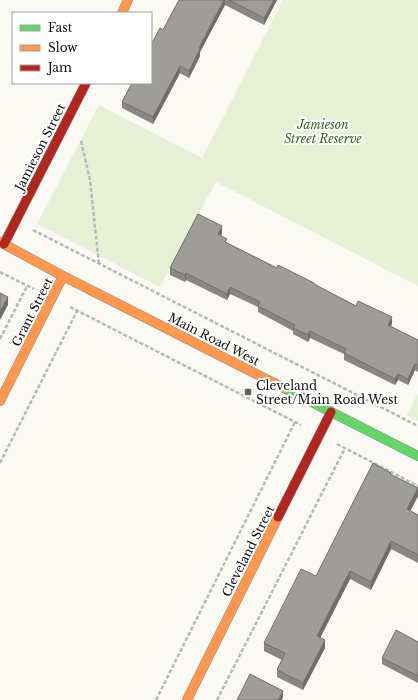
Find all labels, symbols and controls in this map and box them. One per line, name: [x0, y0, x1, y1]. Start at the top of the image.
legend: [12, 12, 152, 84]
text: Fast: [48, 20, 73, 35]
text: Slow: [48, 40, 78, 55]
text: Jam: [46, 60, 72, 75]
street label: Jamieson Street: [11, 100, 69, 195]
park label: Jamieson Street Reserve: [284, 117, 362, 146]
street label: Grant Street: [8, 275, 56, 349]
street label: Main Road West: [166, 310, 263, 369]
place label: Cleveland Street/Main Road West: [256, 378, 399, 407]
marker: Cleveland Street/Main Road West: [243, 387, 253, 397]
street label: Cleveland Street: [218, 502, 278, 599]

